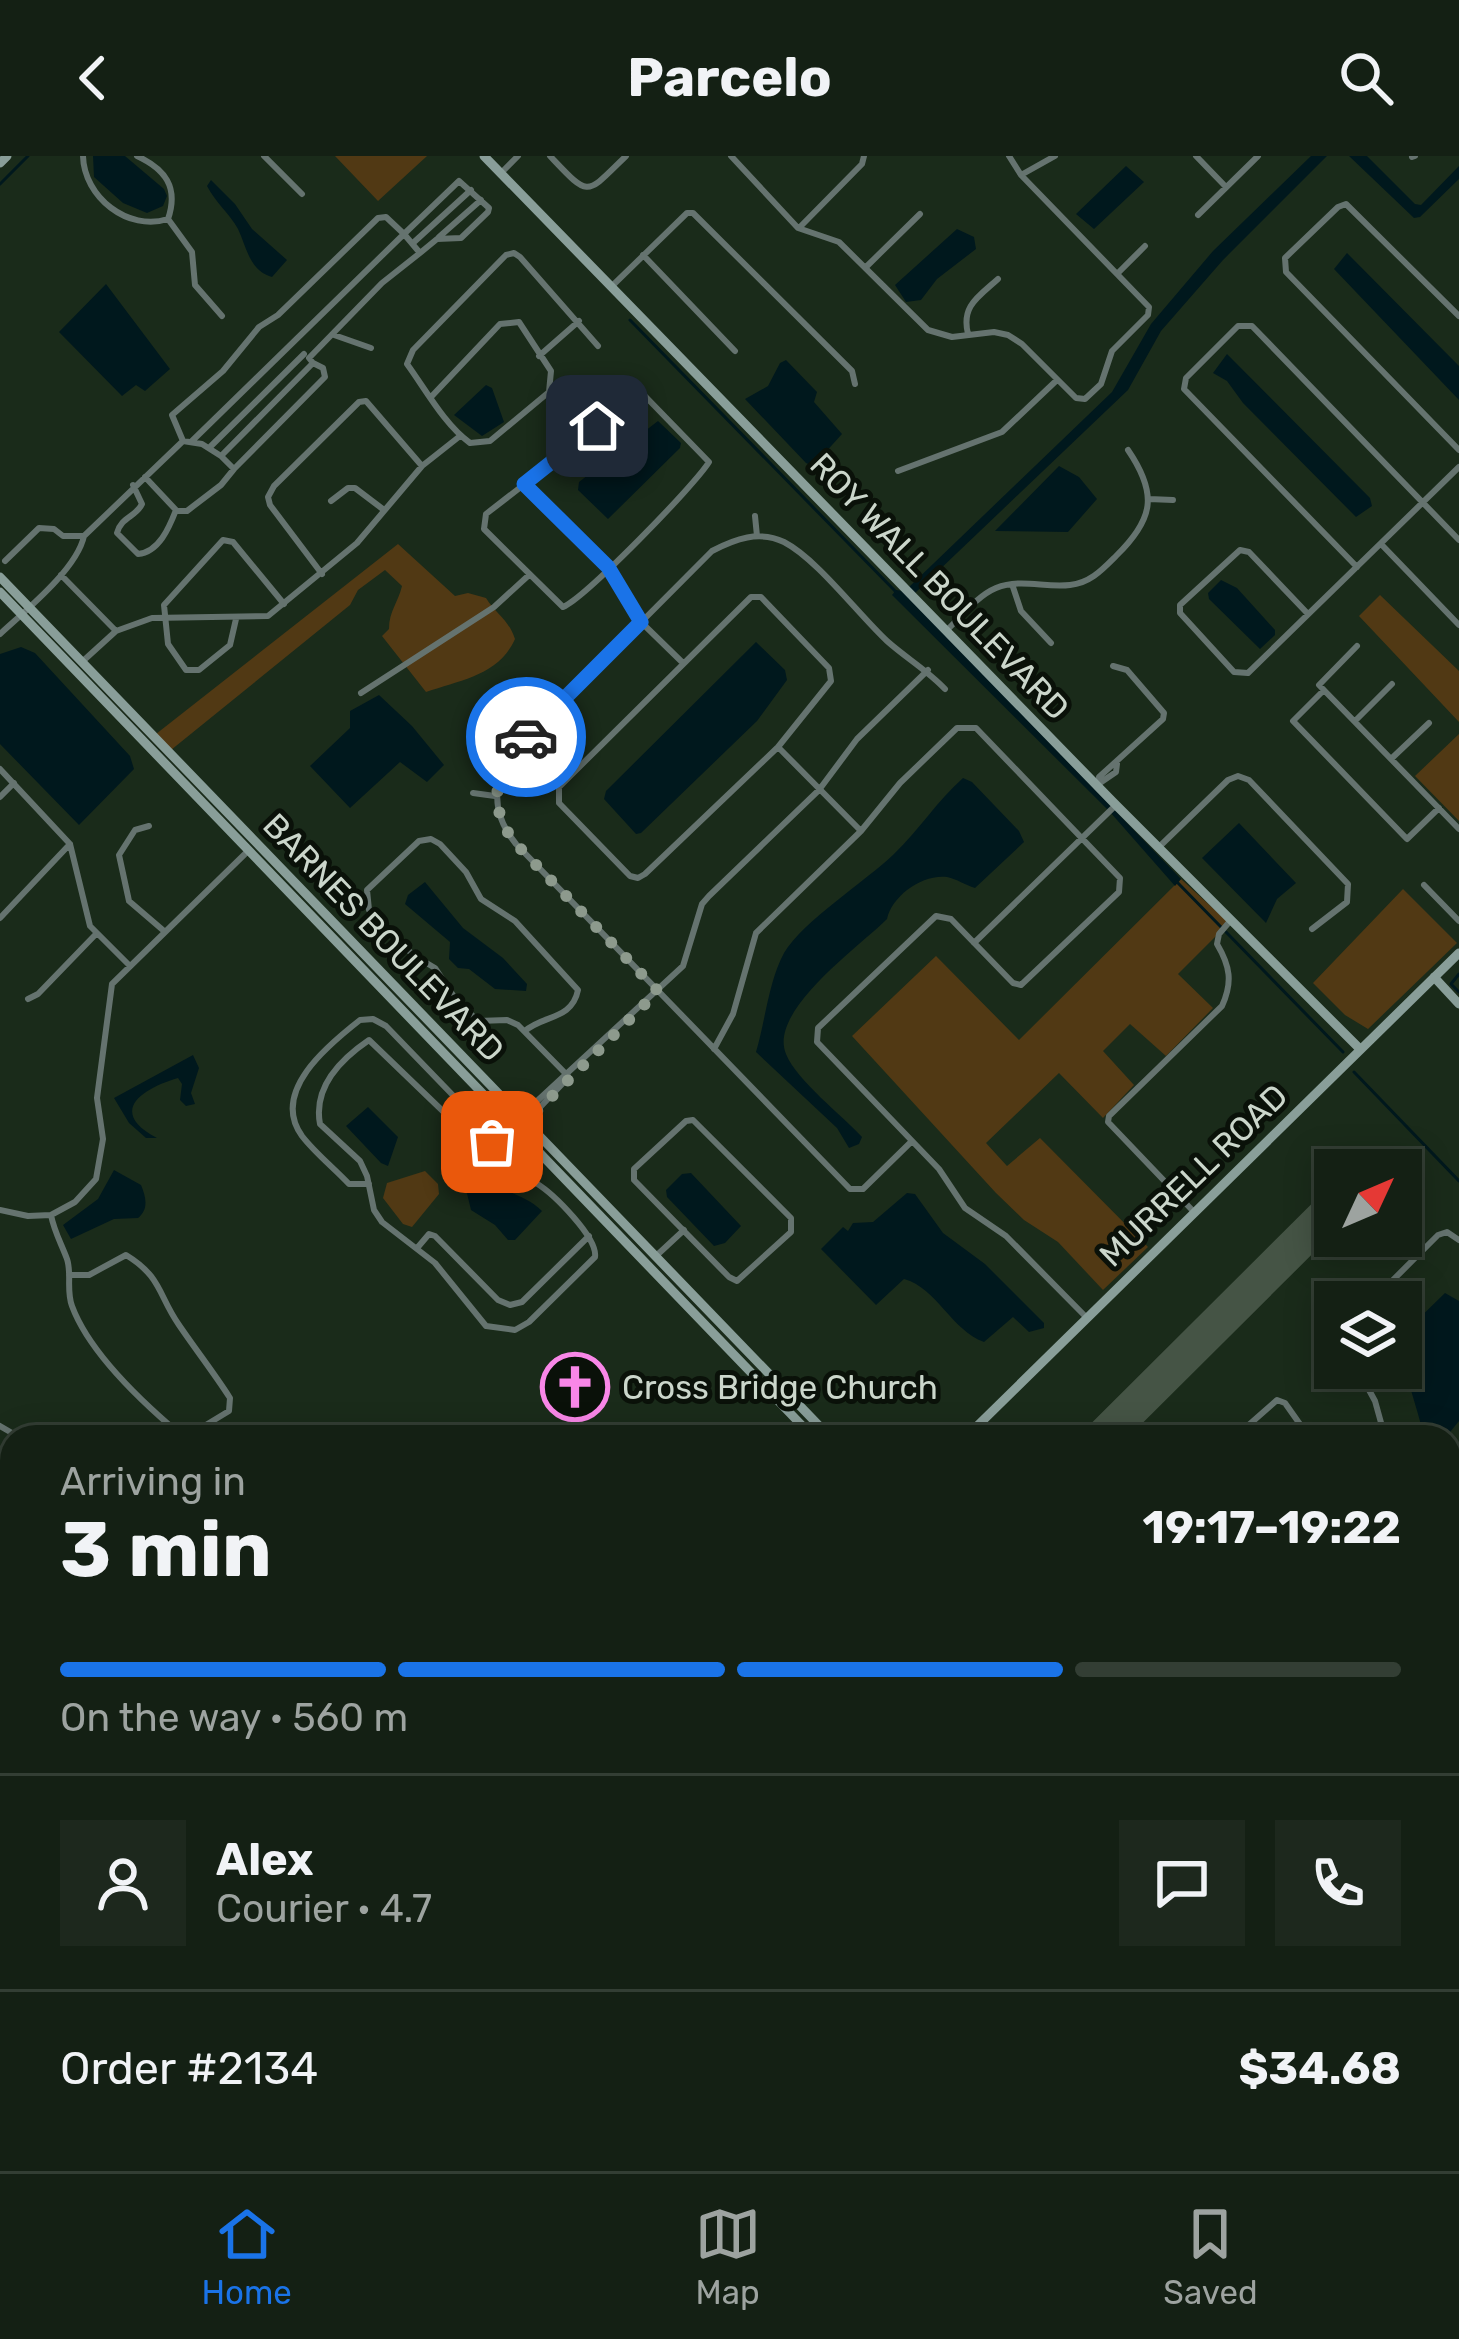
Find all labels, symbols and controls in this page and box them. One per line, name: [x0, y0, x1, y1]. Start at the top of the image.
icon: back: [60, 45, 126, 111]
icon: search: [1333, 45, 1399, 111]
text: Parcelo: [627, 46, 832, 110]
pin: [546, 375, 648, 477]
icon: home: [564, 393, 630, 459]
street label: ROY WALL BOULEVARD: [802, 445, 1077, 728]
courier: [466, 677, 586, 797]
icon: car: [493, 704, 559, 770]
street label: BARNES BOULEVARD: [255, 805, 512, 1069]
street label: MURRELL ROAD: [1092, 1076, 1295, 1275]
pin: [441, 1091, 543, 1193]
icon: bag: [459, 1109, 525, 1175]
north arrow: [1314, 1149, 1422, 1257]
map controls: [1314, 1149, 1422, 1389]
button: layers: [1314, 1281, 1422, 1389]
church icon: Cross Bridge Church: [540, 1352, 610, 1422]
place label: Cross Bridge Church: [622, 1368, 938, 1407]
text: Arriving in: [60, 1459, 246, 1505]
text: 19:17–19:22: [1143, 1501, 1401, 1554]
text: 3 min: [60, 1503, 272, 1596]
text: On the way · 560 m: [60, 1695, 408, 1741]
button: person: [60, 1820, 186, 1946]
button: chat: [1119, 1820, 1245, 1946]
button: phone: [1275, 1820, 1401, 1946]
text: Alex: [216, 1833, 314, 1886]
text: Courier · 4.7: [216, 1886, 432, 1932]
text: Order #2134: [60, 2042, 318, 2095]
text: $34.68: [1239, 2042, 1401, 2095]
tab: Home: [201, 2201, 292, 2312]
tab: Map: [695, 2201, 761, 2312]
tab: Saved: [1163, 2201, 1258, 2312]

